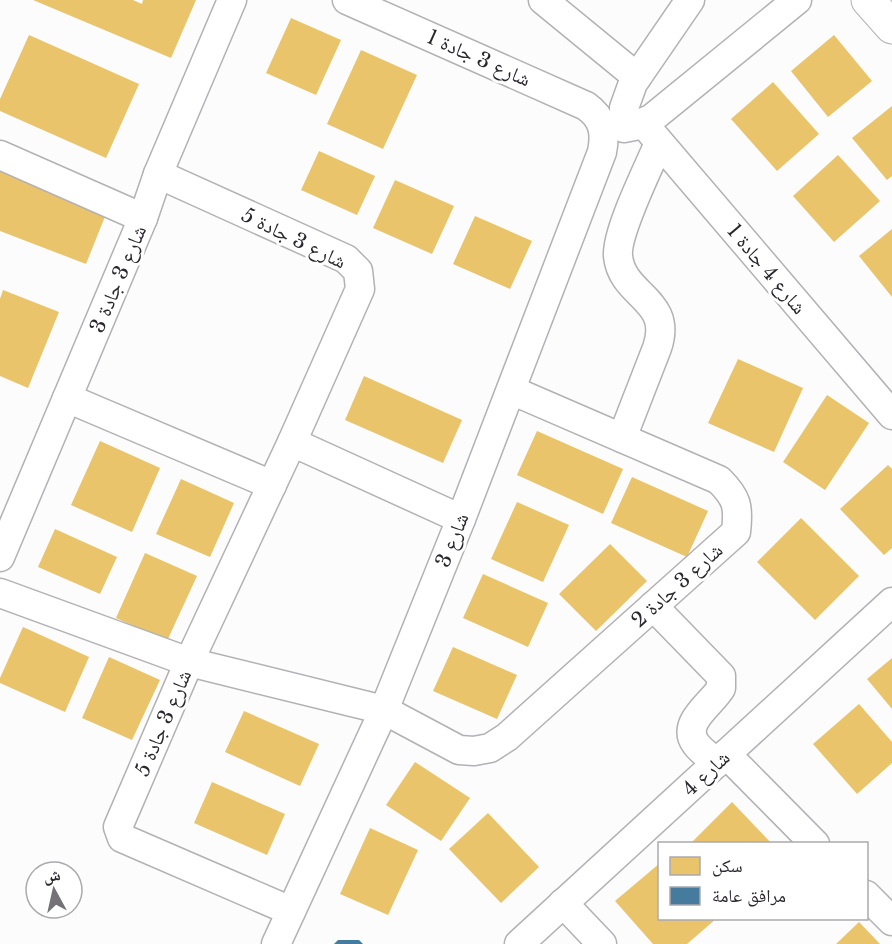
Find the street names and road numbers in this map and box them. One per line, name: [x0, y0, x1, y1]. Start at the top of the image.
street label: شارع 3 جادة 1: [423, 25, 534, 92]
street label: شارع 3 جادة 5: [237, 202, 350, 274]
street label: شارع 4 جادة 1: [722, 219, 812, 320]
street label: شارع 3 جادة 3: [85, 222, 152, 337]
street label: شارع 3: [430, 510, 475, 571]
street label: شارع 3 جادة 2: [627, 538, 728, 633]
street label: شارع 3 جادة 5: [130, 666, 197, 780]
street label: شارع 4: [678, 745, 735, 801]

